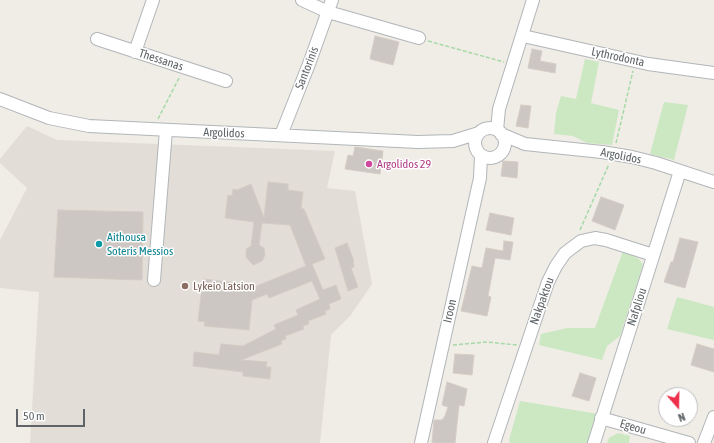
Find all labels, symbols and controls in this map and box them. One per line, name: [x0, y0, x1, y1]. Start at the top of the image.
street label: Lythrodonta: [590, 44, 646, 70]
street label: Santorinis: [292, 45, 322, 91]
street label: Thessanas: [137, 46, 185, 74]
street label: Argolidos: [203, 125, 245, 141]
street label: Argolidos: [599, 145, 643, 167]
place label: Argolidos 29: [377, 157, 431, 171]
marker: Argolidos 29: [364, 159, 374, 169]
place label: Aithousa Soteris Messios: [107, 230, 173, 258]
marker: Aithousa Soteris Messios: [94, 239, 104, 249]
street label: Nakpaktou: [527, 275, 557, 327]
place label: Lykeio Latsion: [193, 279, 255, 293]
marker: Lykeio Latsion: [180, 281, 190, 291]
street label: Nafpliou: [624, 286, 650, 328]
street label: Iroon: [440, 298, 460, 324]
north arrow: [658, 387, 698, 427]
scale bar: [18, 401, 87, 427]
text: 50 m: [23, 409, 45, 423]
text: N: [677, 411, 687, 424]
street label: Egeou: [618, 416, 648, 438]

